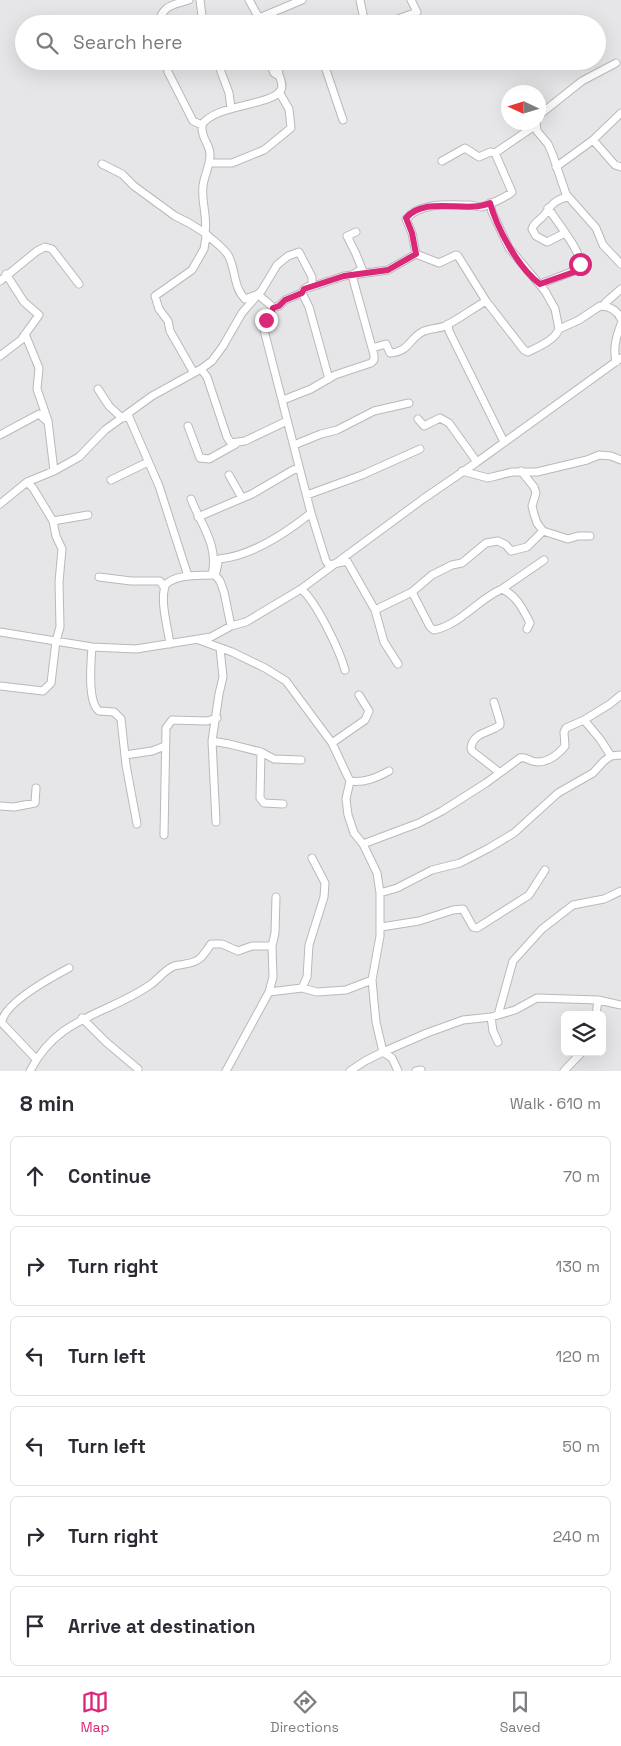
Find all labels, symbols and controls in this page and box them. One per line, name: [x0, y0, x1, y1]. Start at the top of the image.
search box: [15, 15, 606, 70]
icon: search: [33, 29, 61, 57]
text: Search here: [73, 30, 183, 55]
north arrow: [501, 85, 546, 130]
route start: [569, 253, 592, 276]
route end: [255, 309, 278, 332]
map controls: [561, 1011, 606, 1056]
button: layers: [561, 1011, 606, 1056]
text: 8 min: [20, 1090, 74, 1117]
text: Walk · 610 m: [510, 1093, 601, 1114]
icon: ahead: [21, 1162, 49, 1190]
text: Continue: [68, 1164, 151, 1189]
text: 70 m: [563, 1166, 600, 1187]
icon: right: [21, 1252, 49, 1280]
text: Turn right: [68, 1254, 158, 1279]
text: 130 m: [556, 1256, 600, 1277]
icon: left: [21, 1342, 49, 1370]
text: Turn left: [68, 1344, 146, 1369]
text: 120 m: [556, 1346, 600, 1367]
icon: left: [21, 1432, 49, 1460]
text: Turn left: [68, 1434, 146, 1459]
text: 50 m: [562, 1436, 600, 1457]
icon: right: [21, 1522, 49, 1550]
text: Turn right: [68, 1524, 158, 1549]
text: 240 m: [553, 1526, 600, 1547]
icon: arrive: [21, 1612, 49, 1640]
text: Arrive at destination: [68, 1614, 256, 1639]
tab: Map: [80, 1688, 110, 1736]
tab: Directions: [270, 1688, 339, 1736]
tab: Saved: [500, 1688, 541, 1736]

